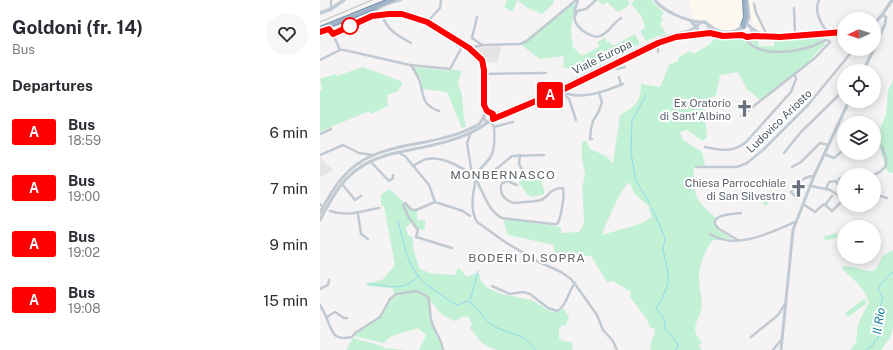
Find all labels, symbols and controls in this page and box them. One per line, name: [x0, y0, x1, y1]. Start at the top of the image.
north arrow: [837, 12, 881, 56]
map controls: [837, 12, 881, 264]
button: heart: [266, 13, 308, 55]
text: Goldoni (fr. 14): [12, 16, 143, 38]
unlabelled marker: [341, 17, 359, 35]
street label: Viale Europa: [570, 38, 634, 76]
text: Bus: [12, 42, 35, 57]
button: locate: [837, 64, 881, 108]
text: Departures: [12, 77, 93, 94]
line badge: A: [537, 82, 563, 108]
text: A: [545, 87, 555, 103]
street label: Ludovico Ariosto: [744, 87, 814, 155]
place label: Ex Oratorio di Sant'Albino: [660, 97, 731, 122]
church icon: Ex Oratorio di Sant'Albino: [734, 99, 754, 119]
text: Bus: [68, 116, 95, 133]
button: layers: [837, 116, 881, 160]
text: A: [29, 124, 39, 140]
text: 6 min: [270, 124, 308, 141]
text: 18:59: [68, 133, 101, 148]
district label: MONBERNASCO: [450, 168, 556, 182]
button: +: [837, 168, 881, 212]
text: Bus: [68, 172, 95, 189]
place label: Chiesa Parrocchiale di San Silvestro: [685, 177, 786, 202]
church icon: Chiesa Parrocchiale di San Silvestro: [789, 179, 809, 199]
text: A: [29, 180, 39, 196]
text: 7 min: [270, 180, 308, 197]
text: 19:00: [68, 189, 100, 204]
button: −: [837, 220, 881, 264]
text: Bus: [68, 228, 95, 245]
text: A: [29, 236, 39, 252]
text: 9 min: [270, 236, 308, 253]
text: 19:02: [68, 245, 100, 260]
district label: BODERI DI SOPRA: [468, 251, 586, 265]
text: Bus: [68, 284, 95, 301]
text: A: [29, 292, 39, 308]
text: 15 min: [263, 292, 308, 309]
text: 19:08: [68, 301, 101, 316]
water label: Il Rio: [870, 306, 888, 335]

